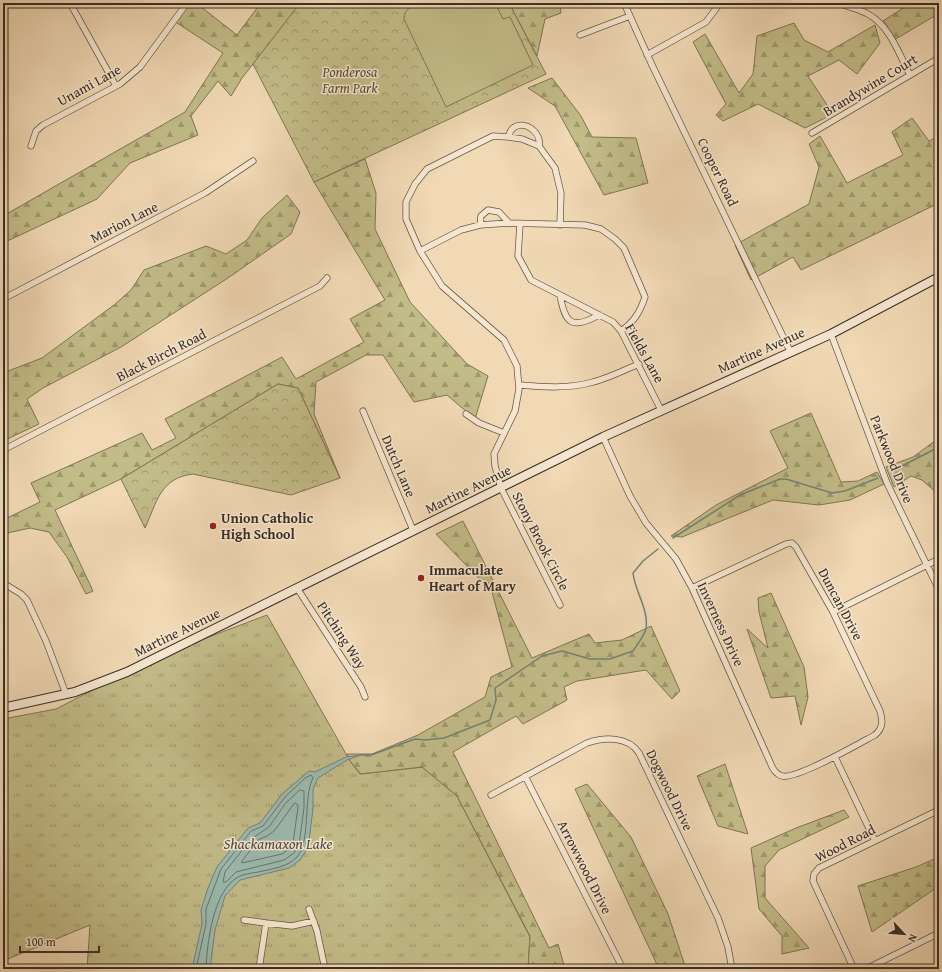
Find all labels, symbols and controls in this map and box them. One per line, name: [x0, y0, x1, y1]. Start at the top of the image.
street label: Brandywine Court: [819, 49, 921, 121]
street label: Unami Lane: [54, 59, 125, 111]
park label: Ponderosa Farm Park: [321, 62, 378, 98]
street label: Cooper Road: [693, 134, 743, 210]
street label: Marion Lane: [87, 196, 162, 248]
street label: Fields Lane: [620, 320, 670, 387]
street label: Martine Avenue: [714, 322, 808, 378]
street label: Black Birch Road: [113, 324, 210, 386]
street label: Parkwood Drive: [865, 412, 919, 506]
street label: Dutch Lane: [377, 432, 421, 501]
street label: Martine Avenue: [422, 459, 515, 518]
street label: Stony Brook Circle: [507, 488, 575, 594]
place label: Union Catholic High School: [221, 508, 314, 544]
marker: Union Catholic High School: [208, 521, 218, 531]
place label: Immaculate Heart of Mary: [429, 560, 517, 596]
street label: Duncan Drive: [814, 564, 869, 644]
marker: Immaculate Heart of Mary: [416, 573, 426, 583]
street label: Inverness Drive: [693, 578, 750, 670]
street label: Pitching Way: [313, 597, 371, 673]
street label: Martine Avenue: [131, 602, 224, 661]
street label: Dogwood Drive: [642, 746, 699, 835]
street label: Arrowwood Drive: [553, 817, 617, 918]
street label: Wood Road: [811, 819, 879, 867]
water label: Shackamaxon Lake: [223, 833, 333, 854]
north arrow: [884, 914, 924, 954]
scale bar: [20, 928, 99, 954]
text: N: [904, 932, 922, 946]
text: 100 m: [26, 933, 56, 950]

